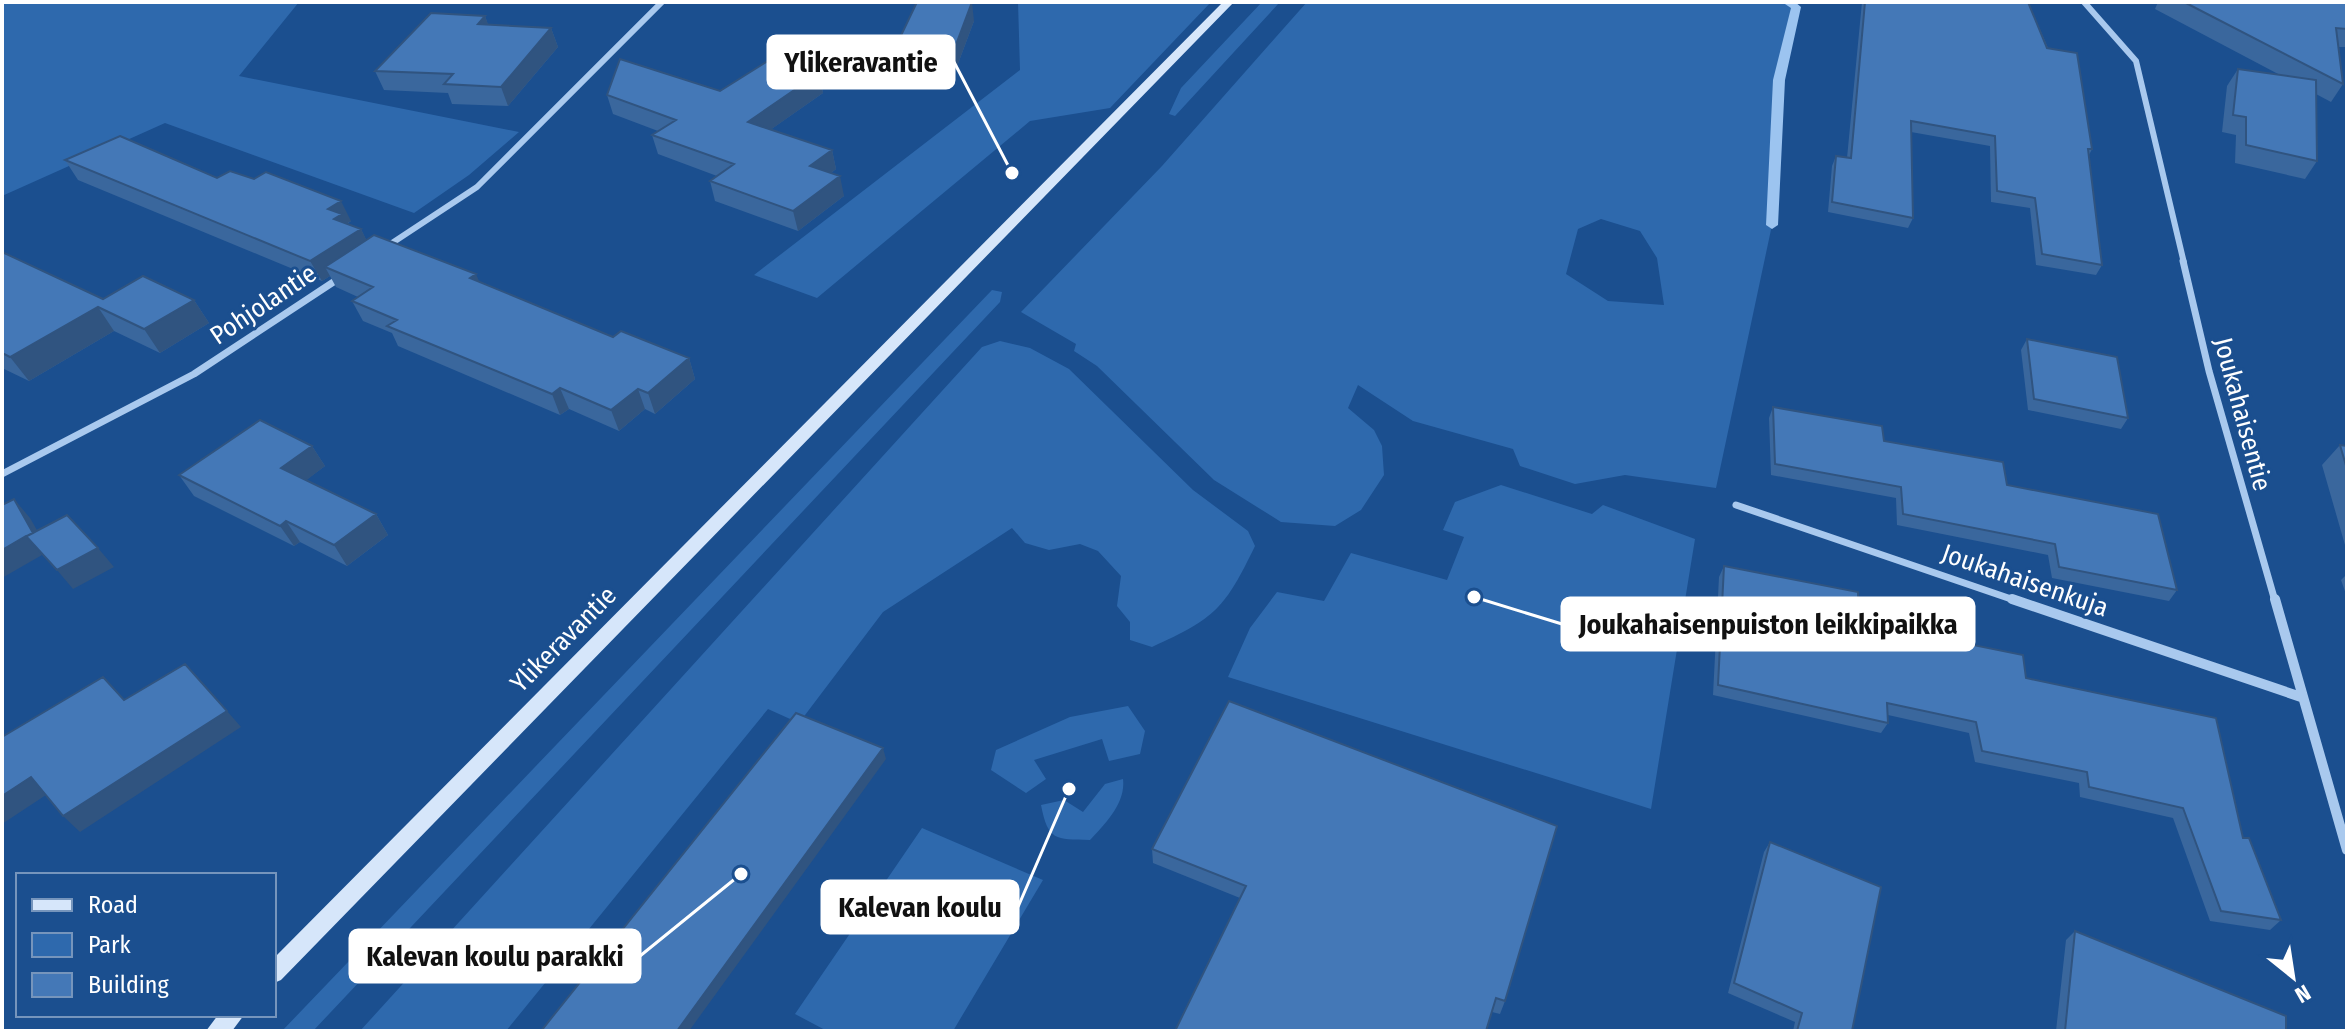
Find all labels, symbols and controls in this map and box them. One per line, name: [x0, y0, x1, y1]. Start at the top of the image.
callout: Ylikeravantie: [768, 36, 954, 88]
text: Ylikeravantie: [783, 46, 938, 79]
street label: Pohjolantie: [204, 258, 322, 351]
street label: Joukahaisentie: [2207, 334, 2278, 494]
street label: Joukahaisenkuja: [1937, 537, 2112, 624]
street label: Ylikeravantie: [504, 580, 623, 699]
callout: Joukahaisenpuiston leikkipaikka: [1562, 598, 1974, 650]
text: Joukahaisenpuiston leikkipaikka: [1577, 608, 1958, 641]
legend: [16, 873, 276, 1017]
callout: Kalevan koulu: [822, 881, 1018, 933]
text: Road: [88, 891, 138, 919]
text: Kalevan koulu: [838, 891, 1002, 924]
callout: Kalevan koulu parakki: [350, 930, 640, 982]
text: Park: [88, 931, 131, 959]
north arrow: [2253, 937, 2333, 1017]
text: Kalevan koulu parakki: [366, 940, 624, 973]
text: Building: [88, 971, 170, 999]
text: N: [2290, 979, 2315, 1009]

